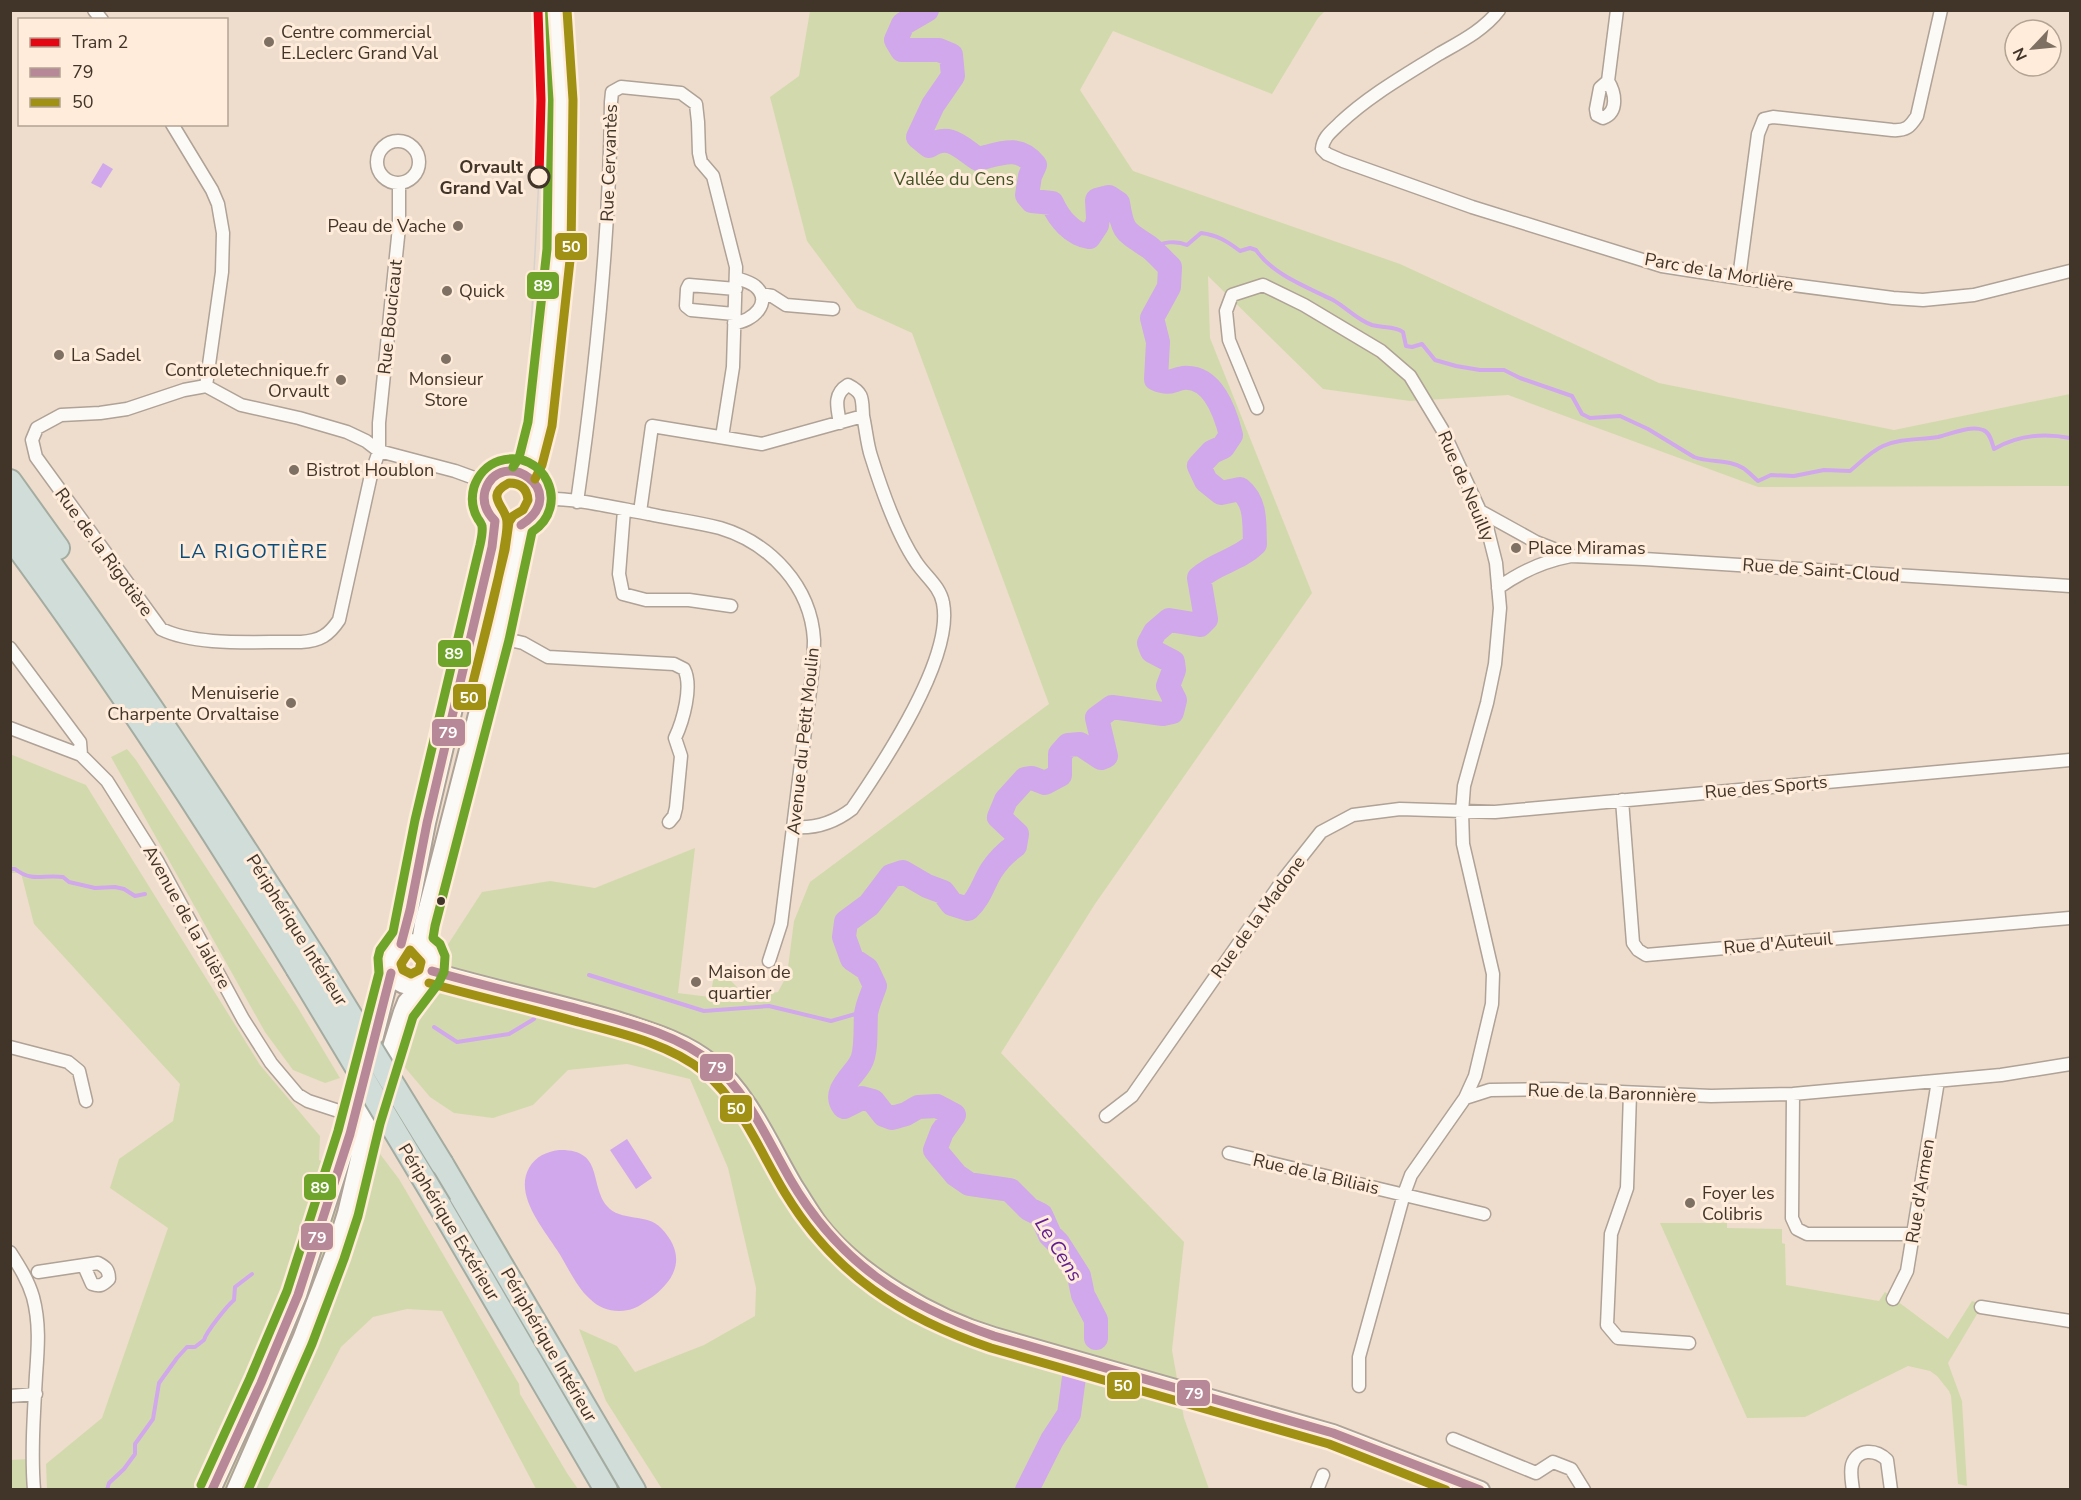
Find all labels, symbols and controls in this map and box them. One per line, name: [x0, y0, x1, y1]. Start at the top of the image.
legend: [18, 18, 228, 126]
north arrow: [2003, 18, 2063, 78]
place label: Centre commercial E.Leclerc Grand Val: [281, 20, 439, 65]
text: Tram 2: [72, 30, 128, 54]
marker: Centre commercial E.Leclerc Grand Val: [262, 35, 276, 49]
text: N: [2008, 44, 2033, 64]
text: 79: [72, 60, 94, 84]
text: 50: [72, 90, 94, 114]
street label: Rue Cervantès: [595, 104, 623, 222]
place label: Orvault Grand Val: [439, 155, 523, 200]
marker: Orvault Grand Val: [528, 166, 550, 188]
park label: Vallée du Cens: [893, 167, 1014, 191]
place label: Peau de Vache: [327, 214, 446, 238]
marker: Peau de Vache: [451, 219, 465, 233]
line badge: 50: [554, 232, 588, 261]
text: 50: [561, 236, 581, 258]
street label: Parc de la Morlière: [1643, 247, 1795, 297]
street label: Rue Boucicaut: [372, 258, 408, 376]
line badge: 89: [526, 271, 560, 300]
text: 89: [533, 275, 553, 297]
place label: Quick: [459, 279, 505, 303]
marker: Quick: [440, 284, 454, 298]
place label: La Sadel: [71, 343, 142, 367]
marker: La Sadel: [52, 348, 66, 362]
marker: Monsieur Store: [439, 352, 453, 366]
place label: Controletechnique.fr Orvault: [165, 358, 330, 403]
place label: Monsieur Store: [409, 367, 484, 412]
marker: Controletechnique.fr Orvault: [334, 373, 348, 387]
street label: Rue de Neuilly: [1432, 427, 1500, 546]
place label: Bistrot Houblon: [306, 458, 434, 482]
marker: Bistrot Houblon: [287, 463, 301, 477]
street label: Rue de la Rigotière: [49, 483, 159, 621]
place label: Place Miramas: [1528, 536, 1646, 560]
district label: LA RIGOTIÈRE: [179, 538, 329, 565]
marker: Place Miramas: [1509, 541, 1523, 555]
street label: Rue de Saint-Cloud: [1741, 553, 1901, 587]
line badge: 89: [437, 639, 472, 668]
text: 89: [444, 643, 464, 665]
street label: Avenue du Petit Moulin: [781, 646, 825, 836]
place label: Menuiserie Charpente Orvaltaise: [107, 681, 279, 726]
line badge: 50: [452, 683, 487, 711]
text: 50: [459, 687, 479, 709]
marker: Menuiserie Charpente Orvaltaise: [284, 696, 298, 710]
line badge: 79: [431, 718, 466, 747]
text: 79: [438, 722, 458, 744]
street label: Rue des Sports: [1704, 770, 1828, 804]
street label: Avenue de la Jalière: [138, 841, 236, 993]
street label: Périphérique Intérieur: [241, 850, 354, 1011]
street label: Rue de la Madone: [1205, 851, 1311, 983]
unlabelled marker: [435, 895, 447, 907]
street label: Rue d'Auteuil: [1722, 926, 1834, 960]
place label: Maison de quartier: [708, 960, 791, 1005]
marker: Maison de quartier: [689, 975, 703, 989]
line badge: 79: [699, 1053, 734, 1082]
text: 79: [707, 1057, 727, 1079]
street label: Rue de la Baronnière: [1527, 1078, 1697, 1108]
line badge: 50: [719, 1094, 753, 1123]
text: 50: [726, 1098, 746, 1120]
street label: Rue d'Armen: [1900, 1137, 1940, 1245]
street label: Périphérique Extérieur: [393, 1139, 506, 1306]
street label: Rue de la Biliais: [1251, 1148, 1381, 1200]
line badge: 89: [303, 1173, 337, 1201]
text: 89: [310, 1177, 330, 1199]
place label: Foyer les Colibris: [1702, 1181, 1775, 1226]
marker: Foyer les Colibris: [1683, 1196, 1697, 1210]
water label: Le Cens: [1028, 1212, 1089, 1286]
line badge: 79: [300, 1222, 334, 1251]
text: 79: [307, 1227, 327, 1249]
street label: Périphérique Intérieur: [495, 1264, 603, 1427]
line badge: 50: [1106, 1371, 1141, 1400]
text: 50: [1113, 1375, 1133, 1397]
line badge: 79: [1176, 1379, 1211, 1407]
text: 79: [1184, 1383, 1204, 1405]

